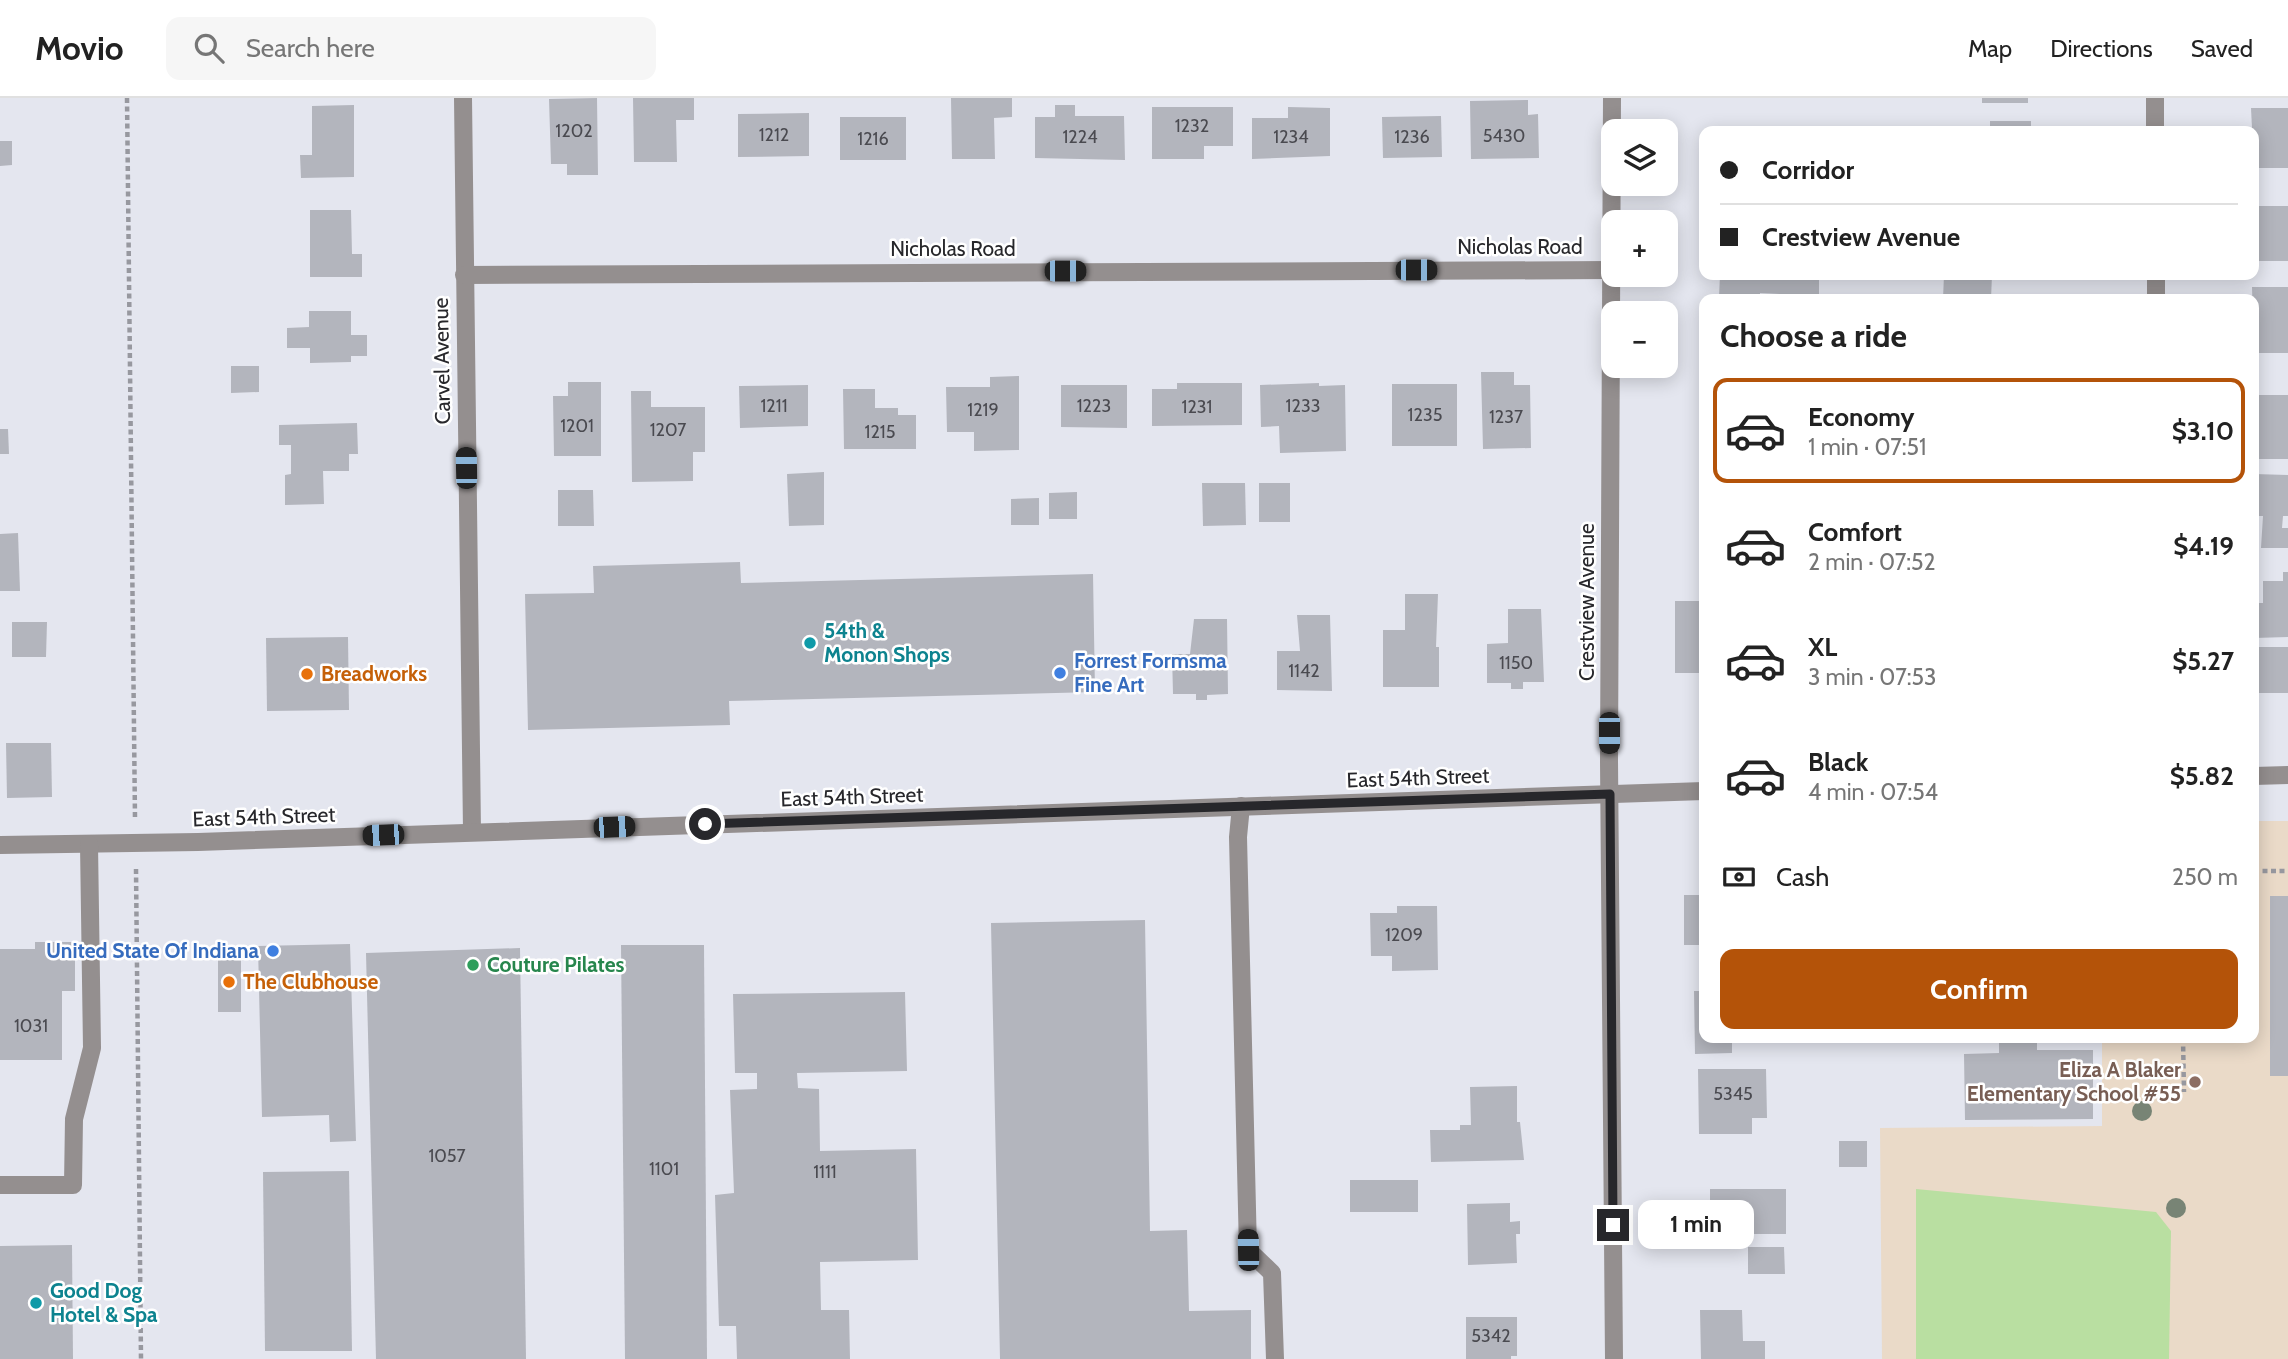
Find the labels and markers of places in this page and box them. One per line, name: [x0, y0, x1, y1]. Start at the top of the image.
place label: 54th & Monon Shops: [824, 618, 950, 667]
marker: 54th & Monon Shops: [802, 635, 818, 651]
place label: Forrest Formsma Fine Art: [1074, 648, 1227, 697]
place label: Breadworks: [321, 661, 427, 686]
marker: Forrest Formsma Fine Art: [1052, 665, 1068, 681]
marker: Breadworks: [299, 666, 315, 682]
place label: United State Of Indiana: [46, 938, 260, 963]
marker: United State Of Indiana: [265, 943, 281, 959]
place label: Couture Pilates: [487, 952, 625, 977]
marker: Couture Pilates: [465, 957, 481, 973]
place label: The Clubhouse: [243, 969, 378, 994]
marker: The Clubhouse: [221, 974, 237, 990]
place label: Eliza A Blaker Elementary School #55: [1967, 1057, 2181, 1106]
marker: Eliza A Blaker Elementary School #55: [2187, 1074, 2203, 1090]
place label: Good Dog Hotel & Spa: [50, 1278, 158, 1327]
marker: Good Dog Hotel & Spa: [28, 1295, 44, 1311]

